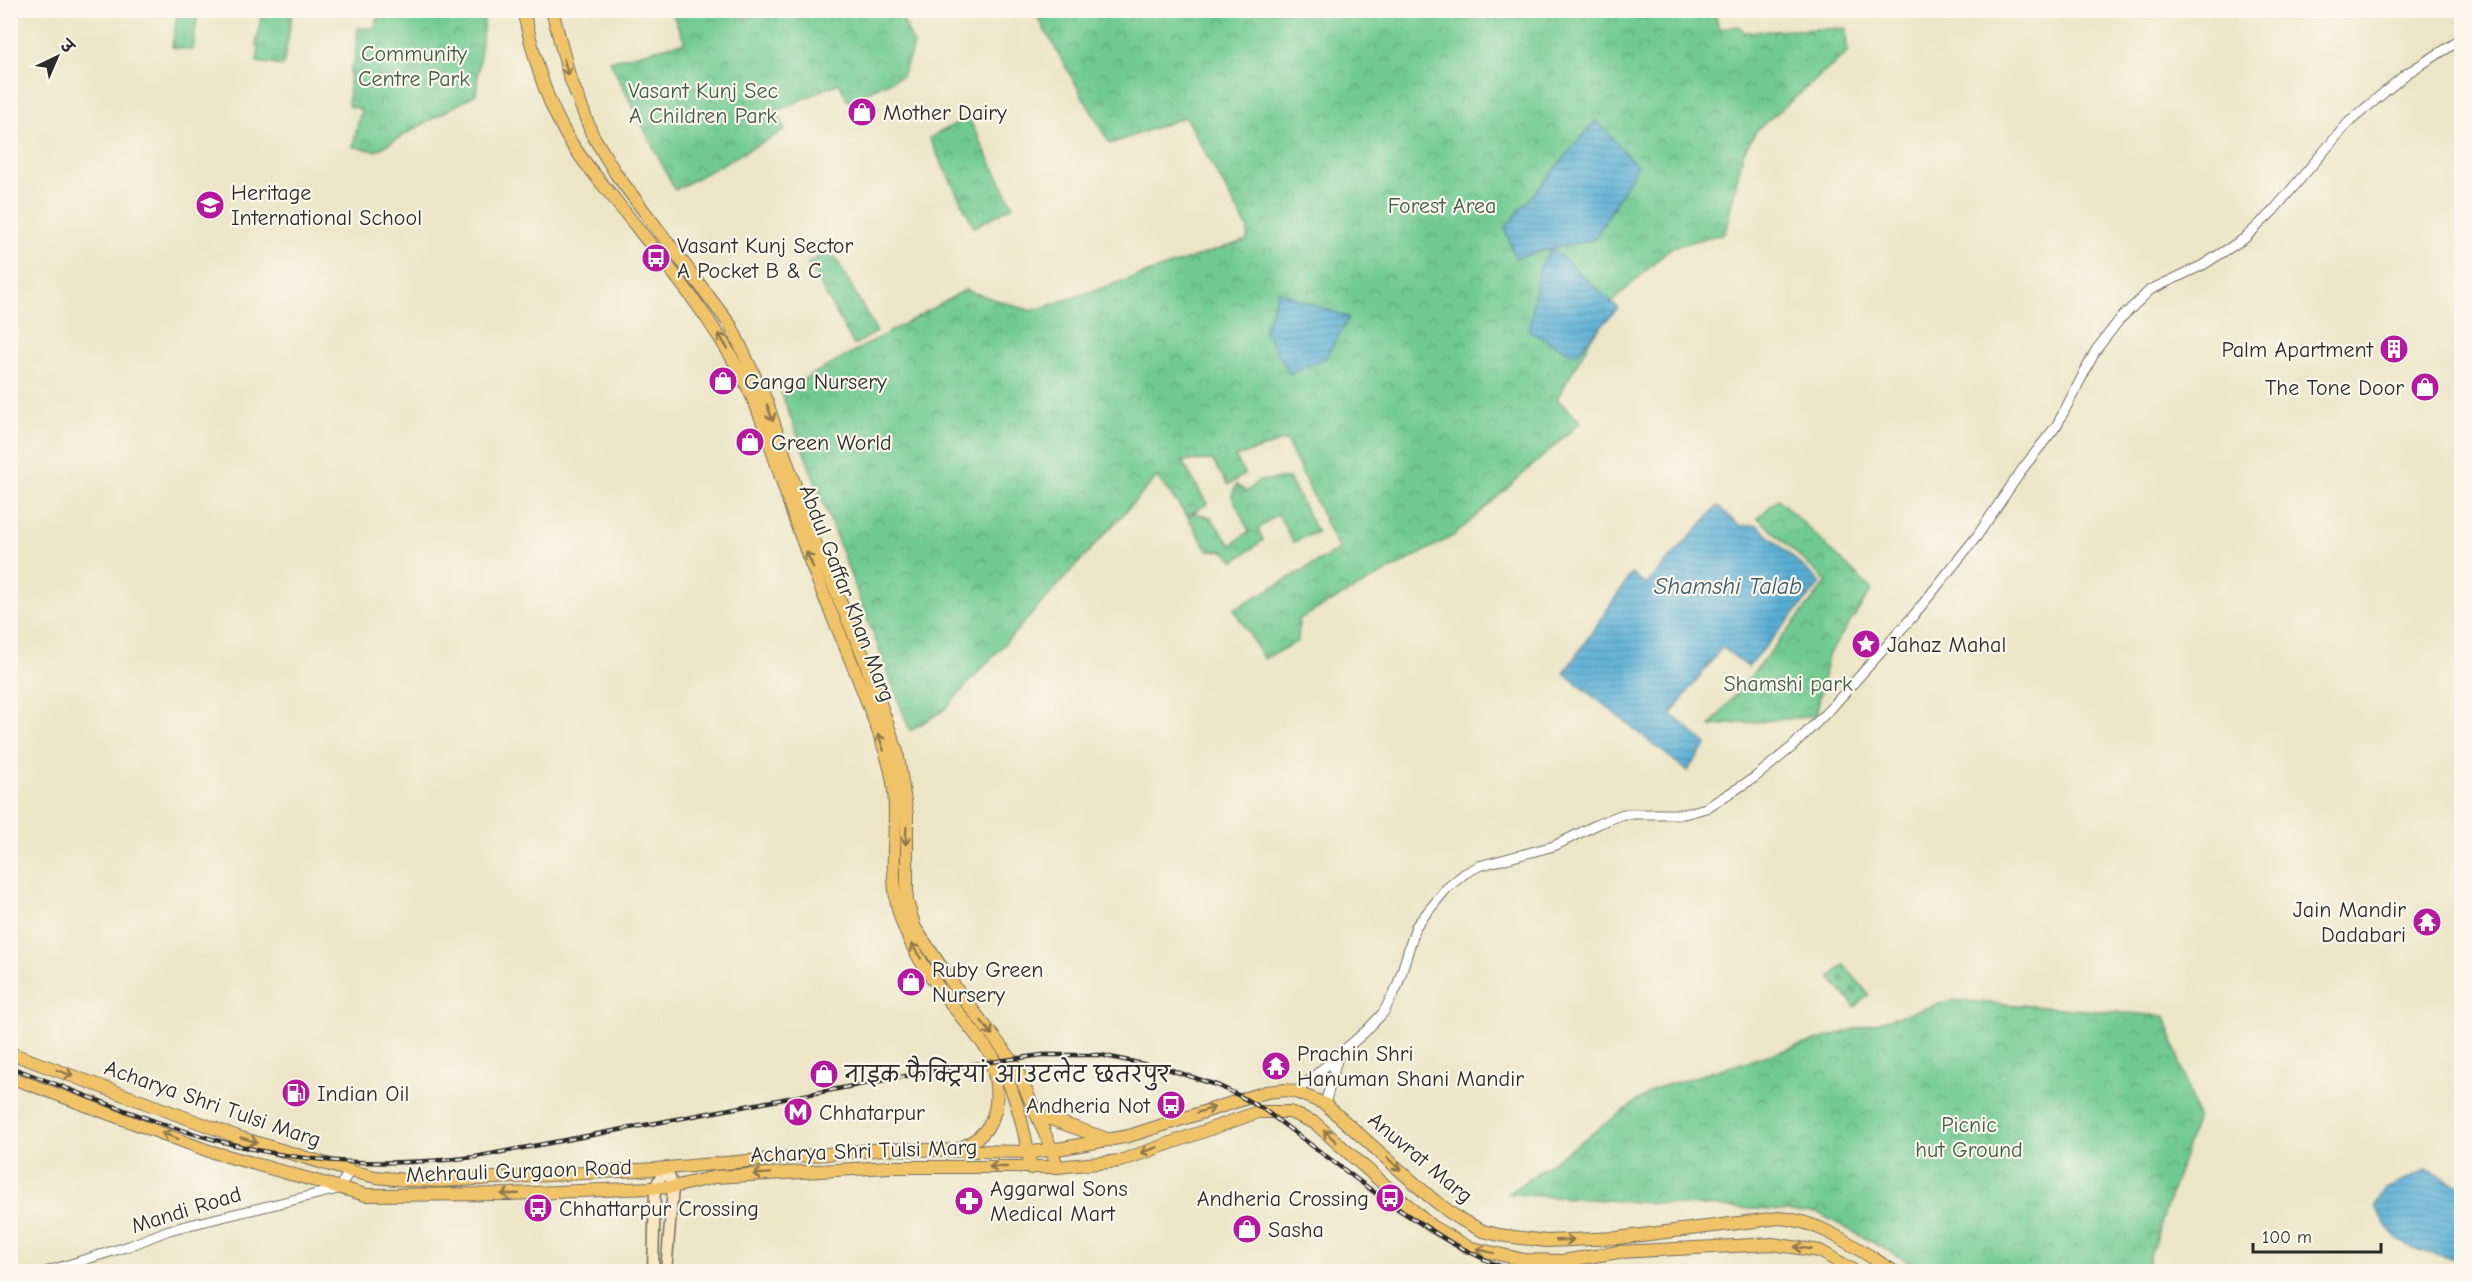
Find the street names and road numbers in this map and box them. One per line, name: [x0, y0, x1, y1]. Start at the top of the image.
street label: Abdul Gaffar Khan Marg: [794, 481, 901, 706]
street label: Acharya Shri Tulsi Marg: [101, 1055, 324, 1153]
street label: Anuvrat Marg: [1363, 1107, 1478, 1209]
street label: Acharya Shri Tulsi Marg: [750, 1134, 978, 1168]
street label: Mehrauli Gurgaon Road: [406, 1154, 632, 1188]
street label: Mandi Road: [128, 1181, 244, 1239]

